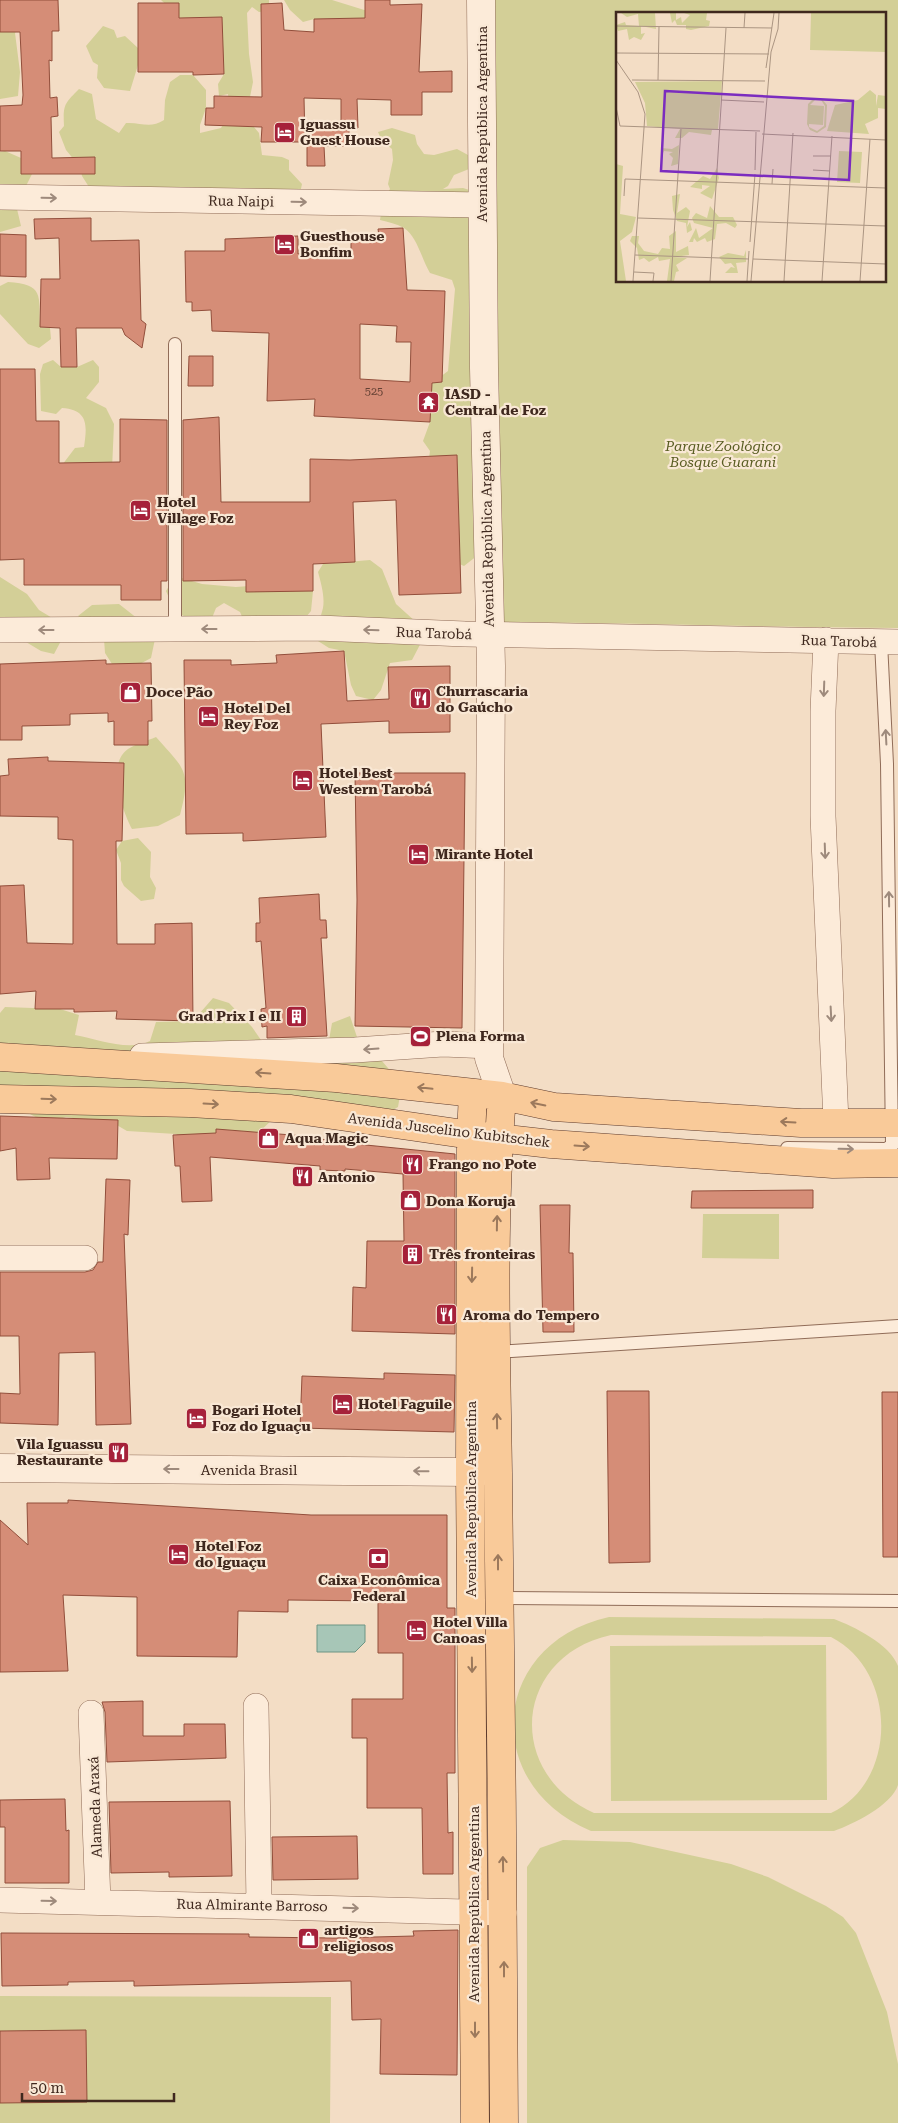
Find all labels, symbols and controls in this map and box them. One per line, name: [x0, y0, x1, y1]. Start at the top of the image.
inset map: [616, 12, 886, 282]
street label: Avenida República Argentina: [474, 25, 490, 222]
place label: Iguassu Guest House: [300, 116, 390, 148]
hotel icon: Iguassu Guest House: [272, 120, 296, 144]
street label: Rua Naipi: [208, 192, 275, 210]
one-way arrow: [40, 193, 56, 203]
one-way arrow: [290, 197, 306, 207]
place label: Guesthouse Bonfim: [300, 228, 384, 260]
hotel icon: Guesthouse Bonfim: [272, 232, 296, 256]
house number: 525: [365, 385, 383, 398]
place label: IASD - Central de Foz: [445, 386, 546, 418]
temple icon: IASD - Central de Foz: [417, 390, 441, 414]
street label: Avenida República Argentina: [477, 430, 497, 627]
park label: Parque Zoológico Bosque Guarani: [664, 438, 781, 470]
place label: Hotel Village Foz: [157, 494, 234, 526]
hotel icon: Hotel Village Foz: [129, 498, 153, 522]
one-way arrow: [201, 624, 218, 634]
street label: Rua Tarobá: [396, 624, 473, 642]
one-way arrow: [39, 625, 55, 635]
one-way arrow: [364, 626, 380, 635]
street label: Rua Tarobá: [801, 632, 878, 650]
shop icon: Doce Pão: [118, 680, 142, 704]
one-way arrow: [820, 680, 829, 696]
place label: Churrascaria do Gaúcho: [436, 683, 529, 715]
place label: Doce Pão: [146, 684, 213, 700]
restaurant icon: Churrascaria do Gaúcho: [408, 687, 432, 711]
place label: Hotel Del Rey Foz: [224, 700, 291, 732]
hotel icon: Hotel Del Rey Foz: [196, 704, 220, 728]
one-way arrow: [881, 729, 890, 745]
place label: Hotel Best Western Tarobá: [319, 765, 432, 797]
hotel icon: Hotel Best Western Tarobá: [291, 769, 315, 793]
hotel icon: Mirante Hotel: [407, 842, 431, 866]
one-way arrow: [820, 843, 829, 859]
place label: Mirante Hotel: [435, 846, 533, 862]
one-way arrow: [884, 891, 894, 908]
building icon: Grad Prix I e II: [285, 1004, 309, 1028]
one-way arrow: [826, 1005, 835, 1021]
place label: Grad Prix I e II: [178, 1008, 281, 1024]
sports icon: Plena Forma: [408, 1024, 432, 1048]
place label: Plena Forma: [436, 1028, 525, 1044]
one-way arrow: [363, 1044, 379, 1053]
one-way arrow: [255, 1069, 271, 1078]
one-way arrow: [417, 1083, 433, 1092]
one-way arrow: [40, 1094, 56, 1104]
one-way arrow: [531, 1099, 547, 1108]
one-way arrow: [203, 1100, 219, 1109]
street label: Avenida Juscelino Kubitschek: [347, 1110, 551, 1150]
one-way arrow: [780, 1118, 796, 1127]
shop icon: Aqua Magic: [257, 1126, 281, 1150]
place label: Aqua Magic: [285, 1130, 368, 1146]
one-way arrow: [574, 1142, 590, 1151]
one-way arrow: [838, 1144, 854, 1153]
restaurant icon: Frango no Pote: [401, 1152, 425, 1176]
place label: Frango no Pote: [429, 1156, 537, 1172]
restaurant icon: Antonio: [290, 1165, 314, 1189]
place label: Antonio: [318, 1169, 375, 1185]
shop icon: Dona Koruja: [398, 1189, 422, 1213]
place label: Dona Koruja: [426, 1193, 516, 1209]
one-way arrow: [492, 1216, 502, 1232]
building icon: Três fronteiras: [401, 1242, 425, 1266]
place label: Três fronteiras: [429, 1246, 535, 1262]
one-way arrow: [467, 1266, 477, 1282]
restaurant icon: Aroma do Tempero: [435, 1303, 459, 1327]
place label: Aroma do Tempero: [463, 1307, 599, 1323]
hotel icon: Hotel Faguile: [330, 1392, 354, 1416]
place label: Hotel Faguile: [358, 1396, 452, 1412]
street label: Avenida República Argentina: [463, 1400, 479, 1597]
place label: Bogari Hotel Foz do Iguaçu: [212, 1402, 311, 1434]
hotel icon: Bogari Hotel Foz do Iguaçu: [184, 1406, 208, 1430]
one-way arrow: [492, 1413, 501, 1429]
place label: Vila Iguassu Restaurante: [16, 1436, 103, 1468]
restaurant icon: Vila Iguassu Restaurante: [107, 1440, 131, 1464]
street label: Avenida Brasil: [201, 1462, 298, 1478]
one-way arrow: [163, 1464, 180, 1474]
one-way arrow: [413, 1466, 430, 1476]
place label: Hotel Foz do Iguaçu: [195, 1538, 266, 1570]
hotel icon: Hotel Foz do Iguaçu: [167, 1542, 191, 1566]
bank icon: Caixa Econômica Federal: [367, 1546, 391, 1570]
one-way arrow: [493, 1554, 503, 1570]
place label: Caixa Econômica Federal: [318, 1572, 441, 1604]
place label: Hotel Villa Canoas: [433, 1614, 508, 1646]
hotel icon: Hotel Villa Canoas: [405, 1618, 429, 1642]
one-way arrow: [467, 1656, 477, 1672]
street label: Alameda Araxá: [85, 1756, 105, 1858]
street label: Avenida República Argentina: [466, 1805, 482, 2002]
one-way arrow: [498, 1856, 508, 1872]
one-way arrow: [40, 1896, 56, 1906]
street label: Rua Almirante Barroso: [176, 1896, 328, 1914]
one-way arrow: [342, 1903, 359, 1913]
place label: artigos religiosos: [324, 1922, 393, 1954]
shop icon: artigos religiosos: [296, 1926, 320, 1950]
one-way arrow: [499, 1962, 509, 1978]
one-way arrow: [470, 2022, 480, 2038]
scale bar: [22, 2070, 175, 2102]
text: 50 m: [30, 2079, 65, 2097]

